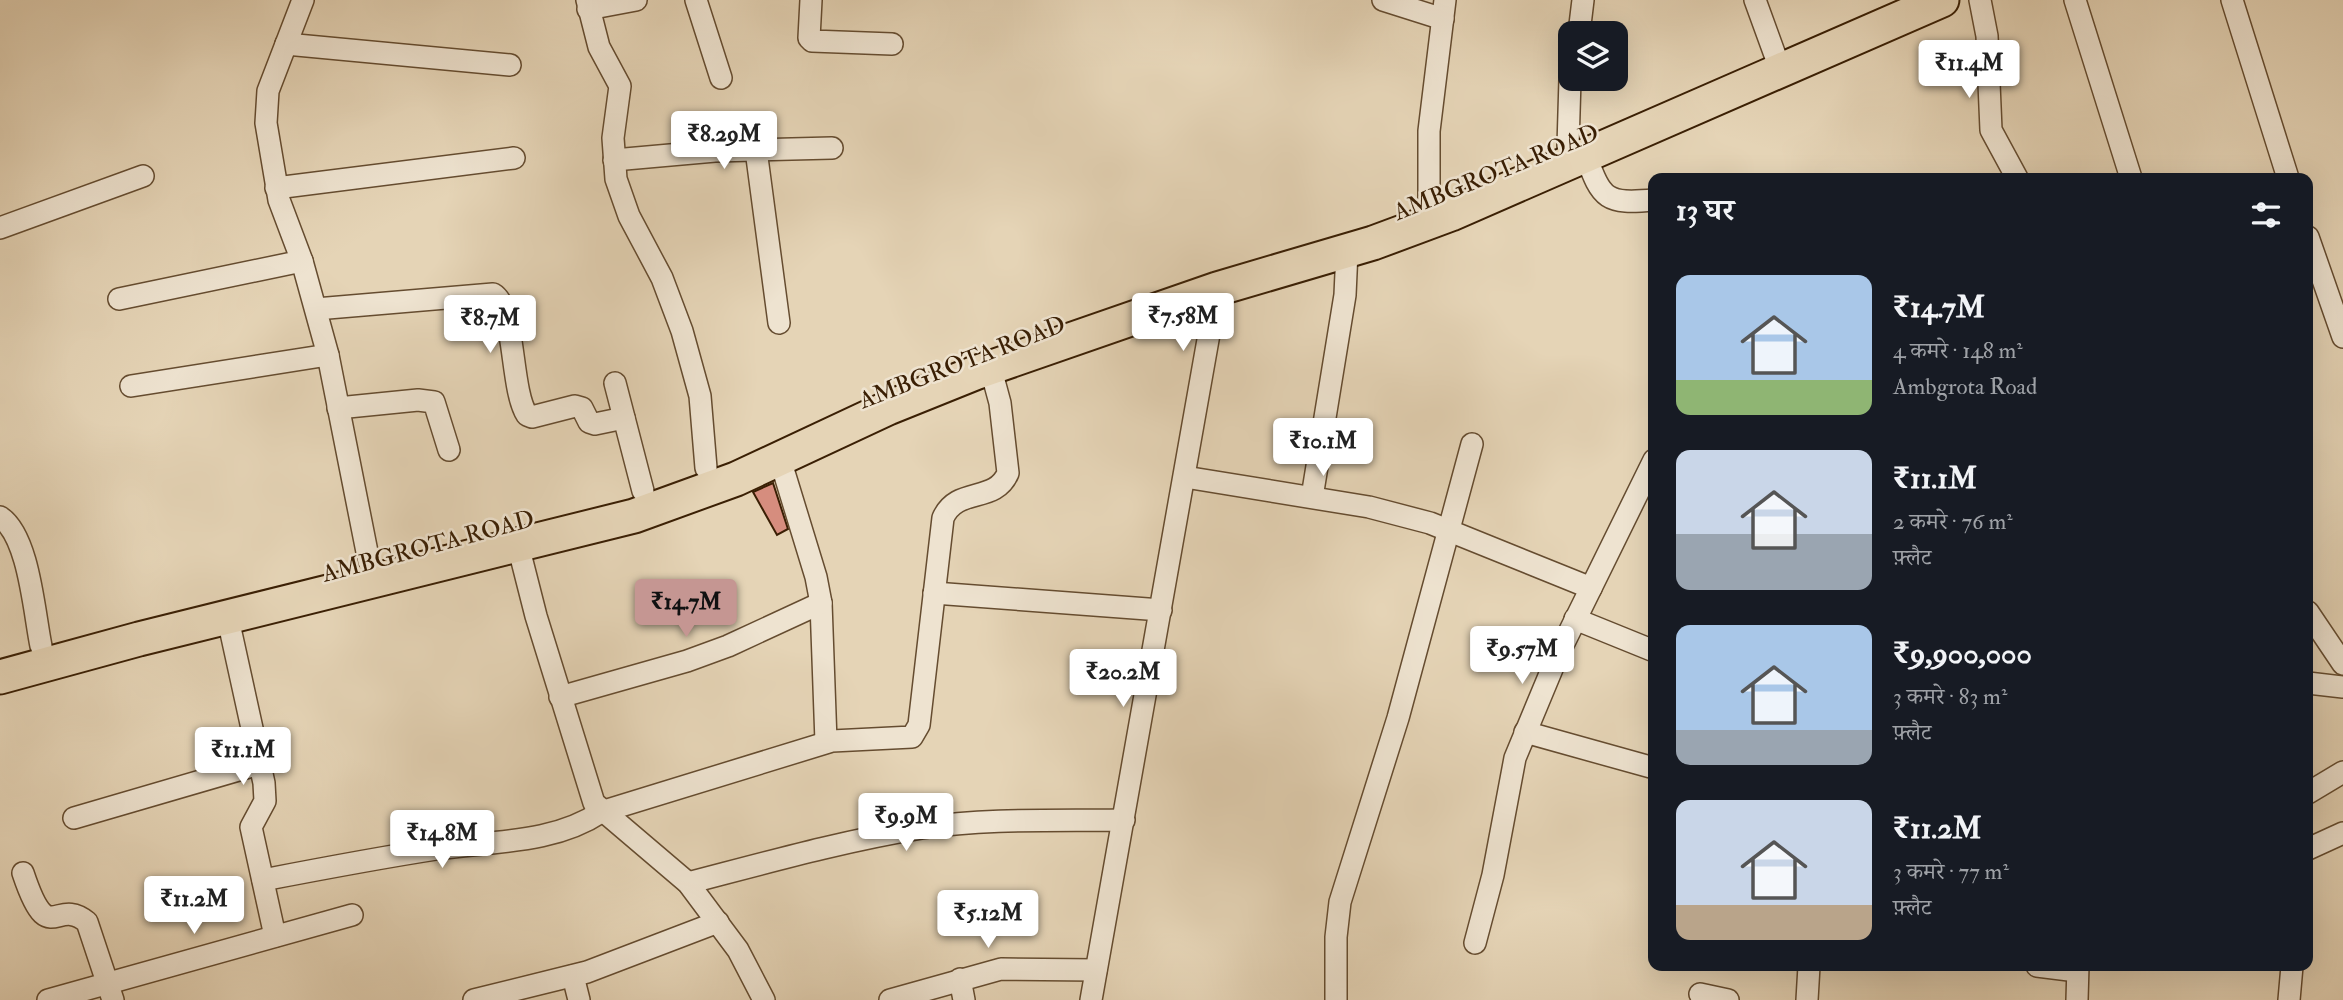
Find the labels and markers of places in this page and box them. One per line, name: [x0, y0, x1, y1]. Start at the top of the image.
pin: ₹11.4M: [1912, 41, 2026, 100]
pin: ₹8.29M: [667, 111, 781, 171]
pin: ₹7.58M: [1126, 294, 1240, 353]
pin: ₹8.7M: [441, 296, 539, 355]
pin: ₹10.1M: [1266, 419, 1380, 478]
pin: ₹14.7M: [629, 580, 743, 639]
pin: ₹9.57M: [1465, 626, 1579, 686]
pin: ₹20.2M: [1066, 650, 1180, 709]
pin: ₹11.1M: [186, 728, 300, 787]
pin: ₹9.9M: [857, 794, 955, 853]
pin: ₹14.8M: [385, 810, 499, 870]
pin: ₹11.2M: [137, 876, 251, 936]
pin: ₹5.12M: [931, 890, 1045, 950]

